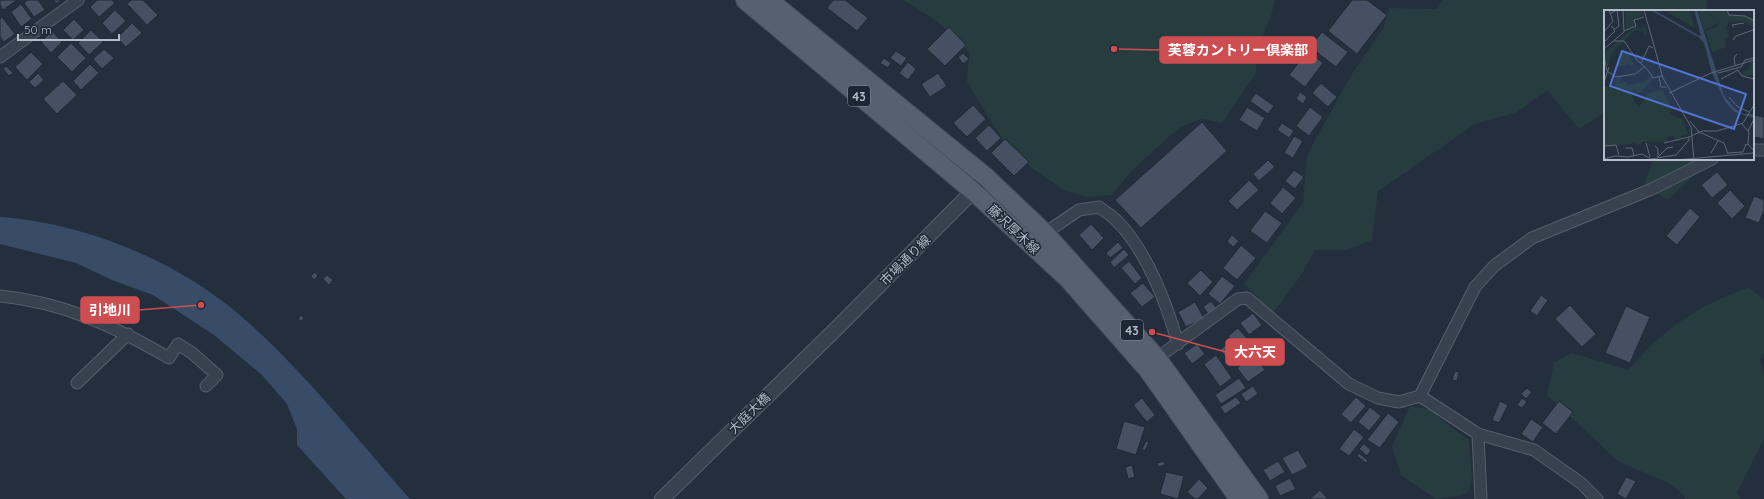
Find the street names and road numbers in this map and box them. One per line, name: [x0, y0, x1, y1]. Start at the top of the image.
road number: 43: [848, 86, 870, 106]
street label: 藤沢厚木線: [985, 201, 1043, 257]
street label: 市場通り線: [876, 231, 934, 289]
road number: 43: [1121, 320, 1143, 340]
street label: 大庭大橋: [725, 389, 773, 437]

